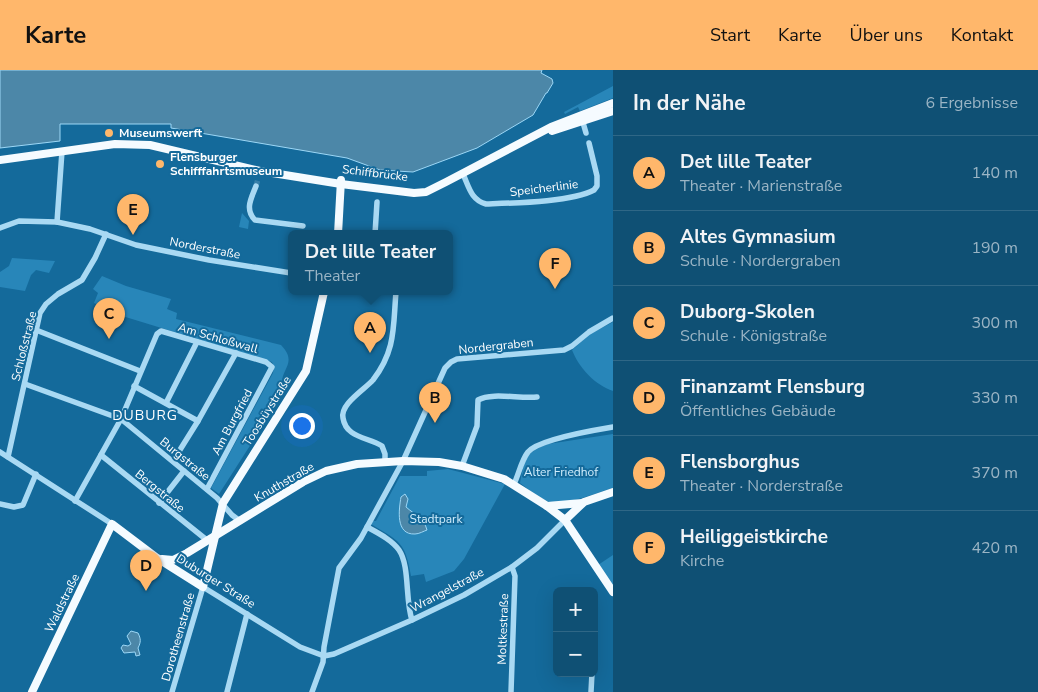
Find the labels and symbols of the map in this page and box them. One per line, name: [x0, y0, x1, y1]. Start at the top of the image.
place label: Museumswerft: [119, 125, 203, 141]
marker: Museumswerft: [103, 127, 115, 139]
place label: Flensburger Schifffahrtsmuseum: [170, 149, 282, 179]
marker: Flensburger Schifffahrtsmuseum: [154, 158, 166, 170]
street label: Schiffbrücke: [341, 161, 409, 185]
street label: Speicherlinie: [509, 176, 579, 200]
pin: E: [117, 194, 149, 235]
street label: Norderstraße: [168, 233, 242, 263]
pin: F: [539, 248, 571, 289]
pin: C: [93, 298, 125, 339]
street label: Schloßstraße: [8, 309, 40, 383]
pin: A: [354, 312, 386, 353]
street label: Am Schloßwall: [176, 319, 260, 357]
street label: Nordergraben: [458, 334, 534, 358]
street label: Toosbüystraße: [239, 373, 295, 449]
pin: B: [419, 382, 451, 423]
street label: Am Burgfried: [208, 386, 256, 458]
district label: DUBURG: [112, 406, 178, 425]
your location: [289, 413, 315, 439]
street label: Burgstraße: [157, 434, 213, 484]
street label: Knuthstraße: [251, 458, 317, 506]
park label: Alter Friedhof: [524, 464, 599, 480]
street label: Bergstraße: [132, 466, 188, 516]
park label: Stadtpark: [410, 511, 463, 527]
pin: D: [130, 550, 162, 591]
street label: Duburger Straße: [173, 550, 259, 612]
street label: Wrangelstraße: [407, 564, 487, 616]
street label: Waldstraße: [41, 571, 83, 635]
street label: Dorotheenstraße: [158, 591, 198, 683]
street label: Moltkestraße: [494, 593, 512, 665]

